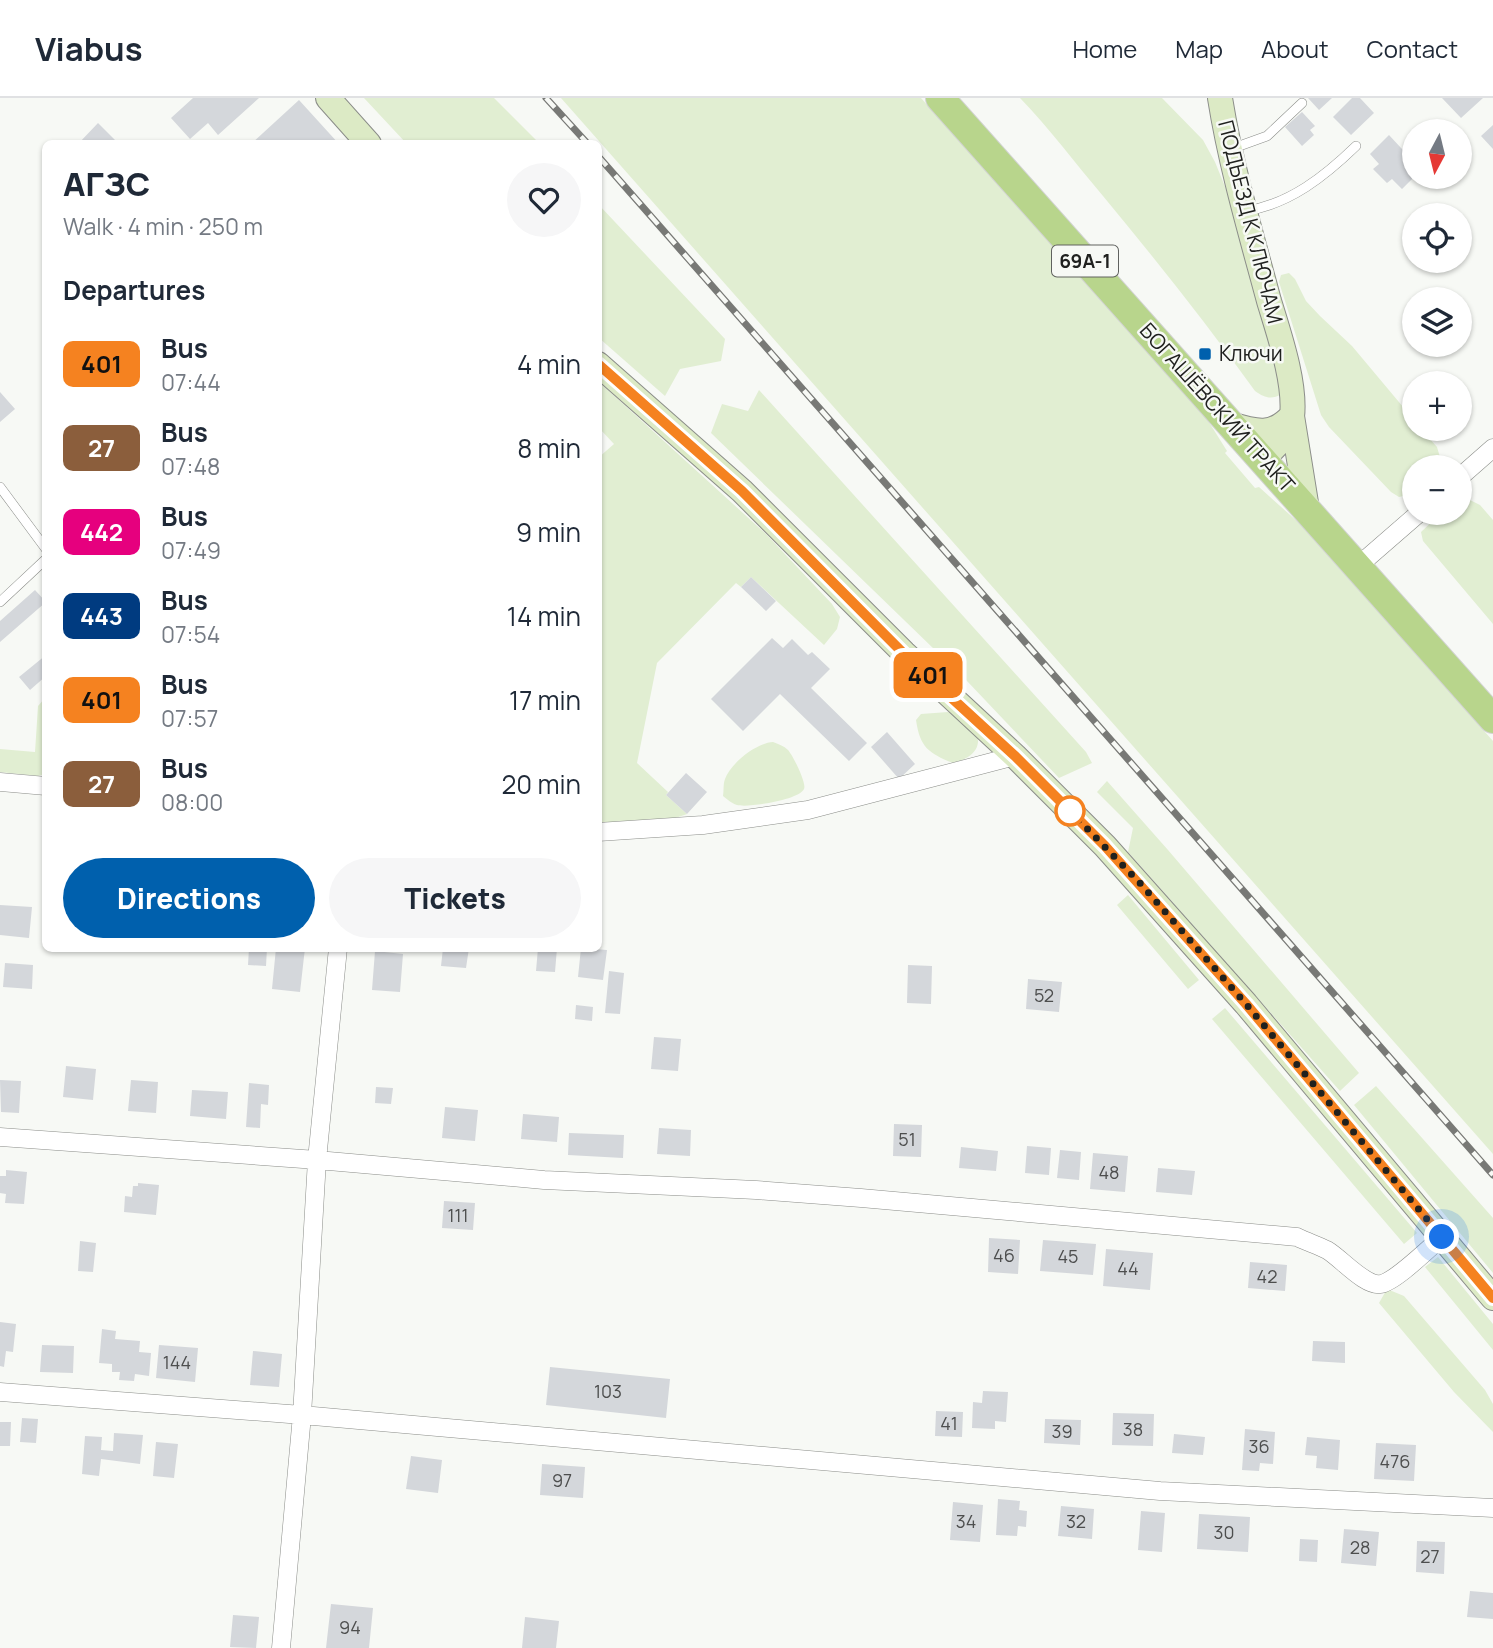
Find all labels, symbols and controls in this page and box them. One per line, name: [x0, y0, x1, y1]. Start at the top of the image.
text: Viabus: [35, 26, 143, 71]
text: Home: [1072, 32, 1137, 65]
text: Map: [1175, 32, 1223, 65]
text: About: [1261, 32, 1329, 65]
text: Contact: [1367, 32, 1458, 65]
street label: ПОДЪЕЗД К КЛЮЧАМ: [1212, 117, 1290, 326]
north arrow: [1402, 119, 1472, 189]
map controls: [1402, 119, 1472, 525]
text: АГЗС: [63, 161, 150, 206]
button: heart: [507, 163, 581, 237]
button: locate: [1402, 203, 1472, 273]
text: Walk · 4 min · 250 m: [63, 210, 263, 242]
road number: 69А-1: [1052, 246, 1118, 276]
text: Departures: [63, 272, 205, 308]
button: layers: [1402, 287, 1472, 357]
street label: БОГАШЁВСКИЙ ТРАКТ: [1134, 316, 1302, 499]
text: Bus: [161, 330, 208, 366]
place label: Ключи: [1219, 339, 1283, 367]
text: 4 min: [517, 346, 581, 382]
marker: Ключи: [1197, 346, 1213, 362]
text: 401: [81, 347, 122, 380]
text: 07:44: [161, 366, 221, 398]
button: +: [1402, 371, 1472, 441]
text: Bus: [161, 414, 208, 450]
text: 8 min: [517, 430, 581, 466]
text: 27: [88, 431, 115, 464]
text: 07:48: [161, 450, 220, 482]
button: −: [1402, 455, 1472, 525]
text: Bus: [161, 498, 208, 534]
text: 9 min: [516, 514, 581, 550]
text: 442: [80, 515, 123, 548]
text: 07:49: [161, 534, 221, 566]
text: Bus: [161, 582, 208, 618]
text: 14 min: [507, 598, 581, 634]
text: 443: [80, 599, 123, 632]
text: 07:54: [161, 618, 220, 650]
line badge: 401: [888, 652, 968, 698]
text: 401: [908, 658, 948, 691]
text: Bus: [161, 666, 208, 702]
text: 17 min: [509, 682, 581, 718]
text: 401: [81, 683, 122, 716]
text: 07:57: [161, 702, 218, 734]
text: Bus: [161, 750, 208, 786]
text: 20 min: [502, 766, 581, 802]
text: 27: [88, 767, 115, 800]
text: 08:00: [161, 786, 223, 818]
unlabelled marker: [1055, 796, 1085, 826]
button: Directions: [63, 858, 315, 938]
button: Tickets: [329, 858, 581, 938]
house number: 52: [1034, 983, 1054, 1007]
house number: 51: [898, 1127, 916, 1151]
house number: 48: [1098, 1160, 1120, 1184]
house number: 111: [447, 1203, 469, 1227]
your location: [1424, 1219, 1459, 1254]
house number: 46: [993, 1243, 1015, 1267]
house number: 45: [1057, 1244, 1079, 1268]
house number: 44: [1117, 1256, 1139, 1280]
house number: 42: [1257, 1264, 1277, 1288]
house number: 144: [163, 1350, 191, 1374]
house number: 103: [594, 1379, 622, 1403]
house number: 41: [940, 1411, 958, 1435]
house number: 38: [1123, 1417, 1143, 1441]
house number: 39: [1051, 1419, 1073, 1443]
house number: 36: [1248, 1434, 1270, 1458]
house number: 476: [1380, 1449, 1410, 1473]
house number: 97: [552, 1468, 572, 1492]
house number: 34: [956, 1509, 976, 1533]
house number: 32: [1066, 1509, 1086, 1533]
house number: 30: [1214, 1520, 1234, 1544]
house number: 28: [1350, 1535, 1370, 1559]
house number: 27: [1420, 1544, 1440, 1568]
house number: 94: [339, 1615, 361, 1639]

